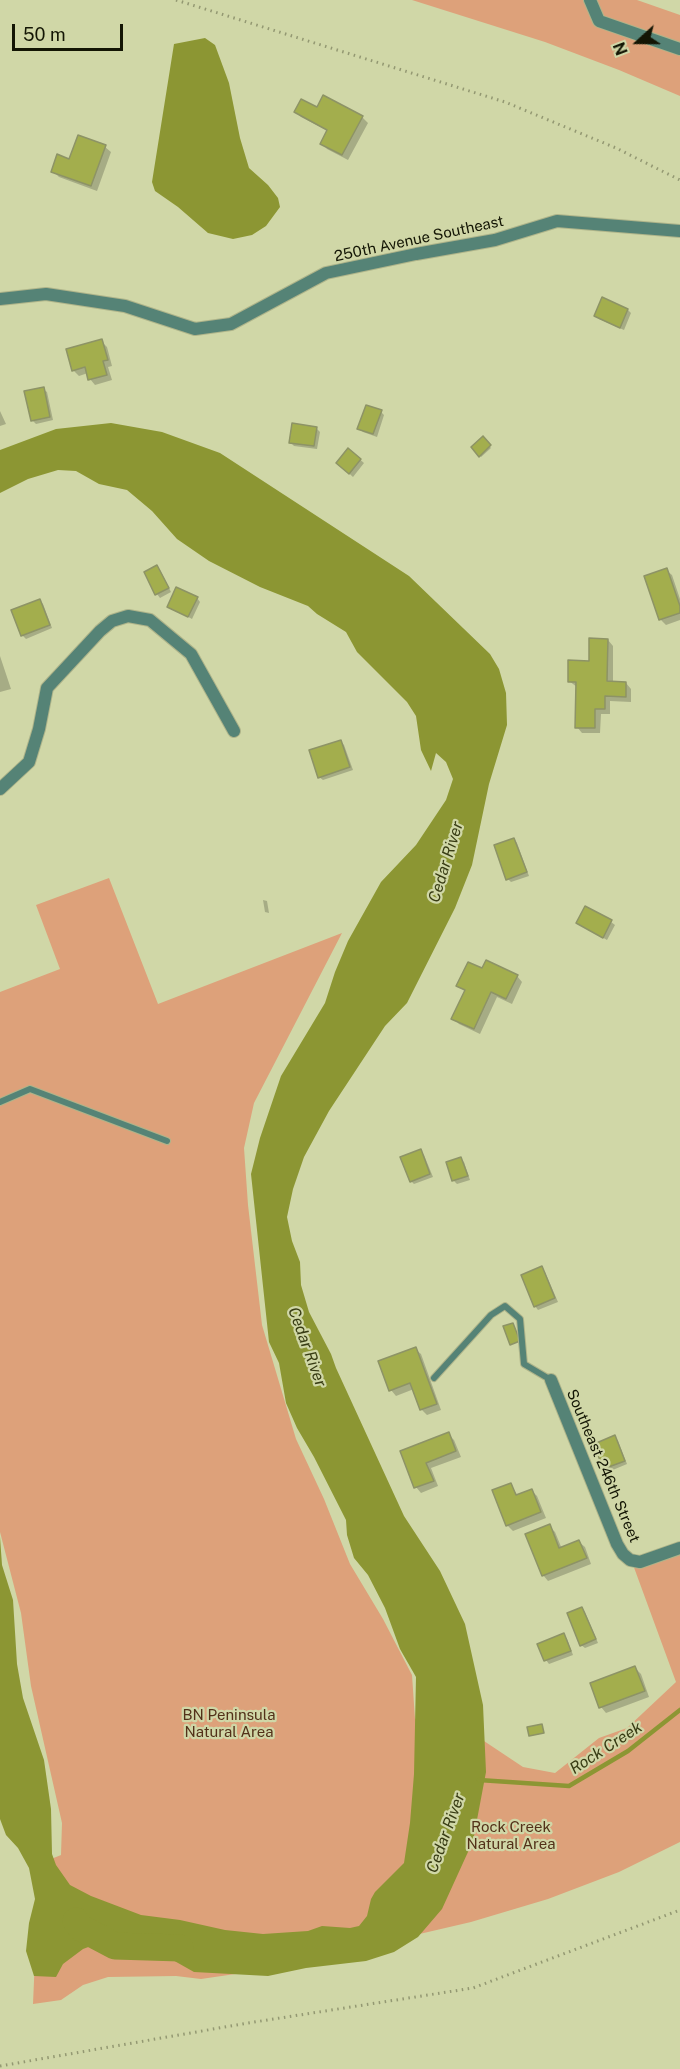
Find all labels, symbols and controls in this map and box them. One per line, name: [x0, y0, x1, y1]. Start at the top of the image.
scale bar: [15, 12, 126, 50]
north arrow: [608, 12, 668, 72]
text: 50 m: [23, 24, 66, 45]
text: N: [610, 39, 632, 58]
street label: 250th Avenue Southeast: [333, 212, 505, 266]
water label: Cedar River: [425, 819, 467, 905]
water label: Cedar River: [284, 1304, 330, 1390]
street label: Southeast 246th Street: [563, 1387, 643, 1545]
park label: BN Peninsula Natural Area: [182, 1706, 276, 1741]
water label: Rock Creek: [566, 1718, 646, 1778]
water label: Cedar River: [423, 1790, 469, 1876]
park label: Rock Creek Natural Area: [467, 1818, 555, 1853]

